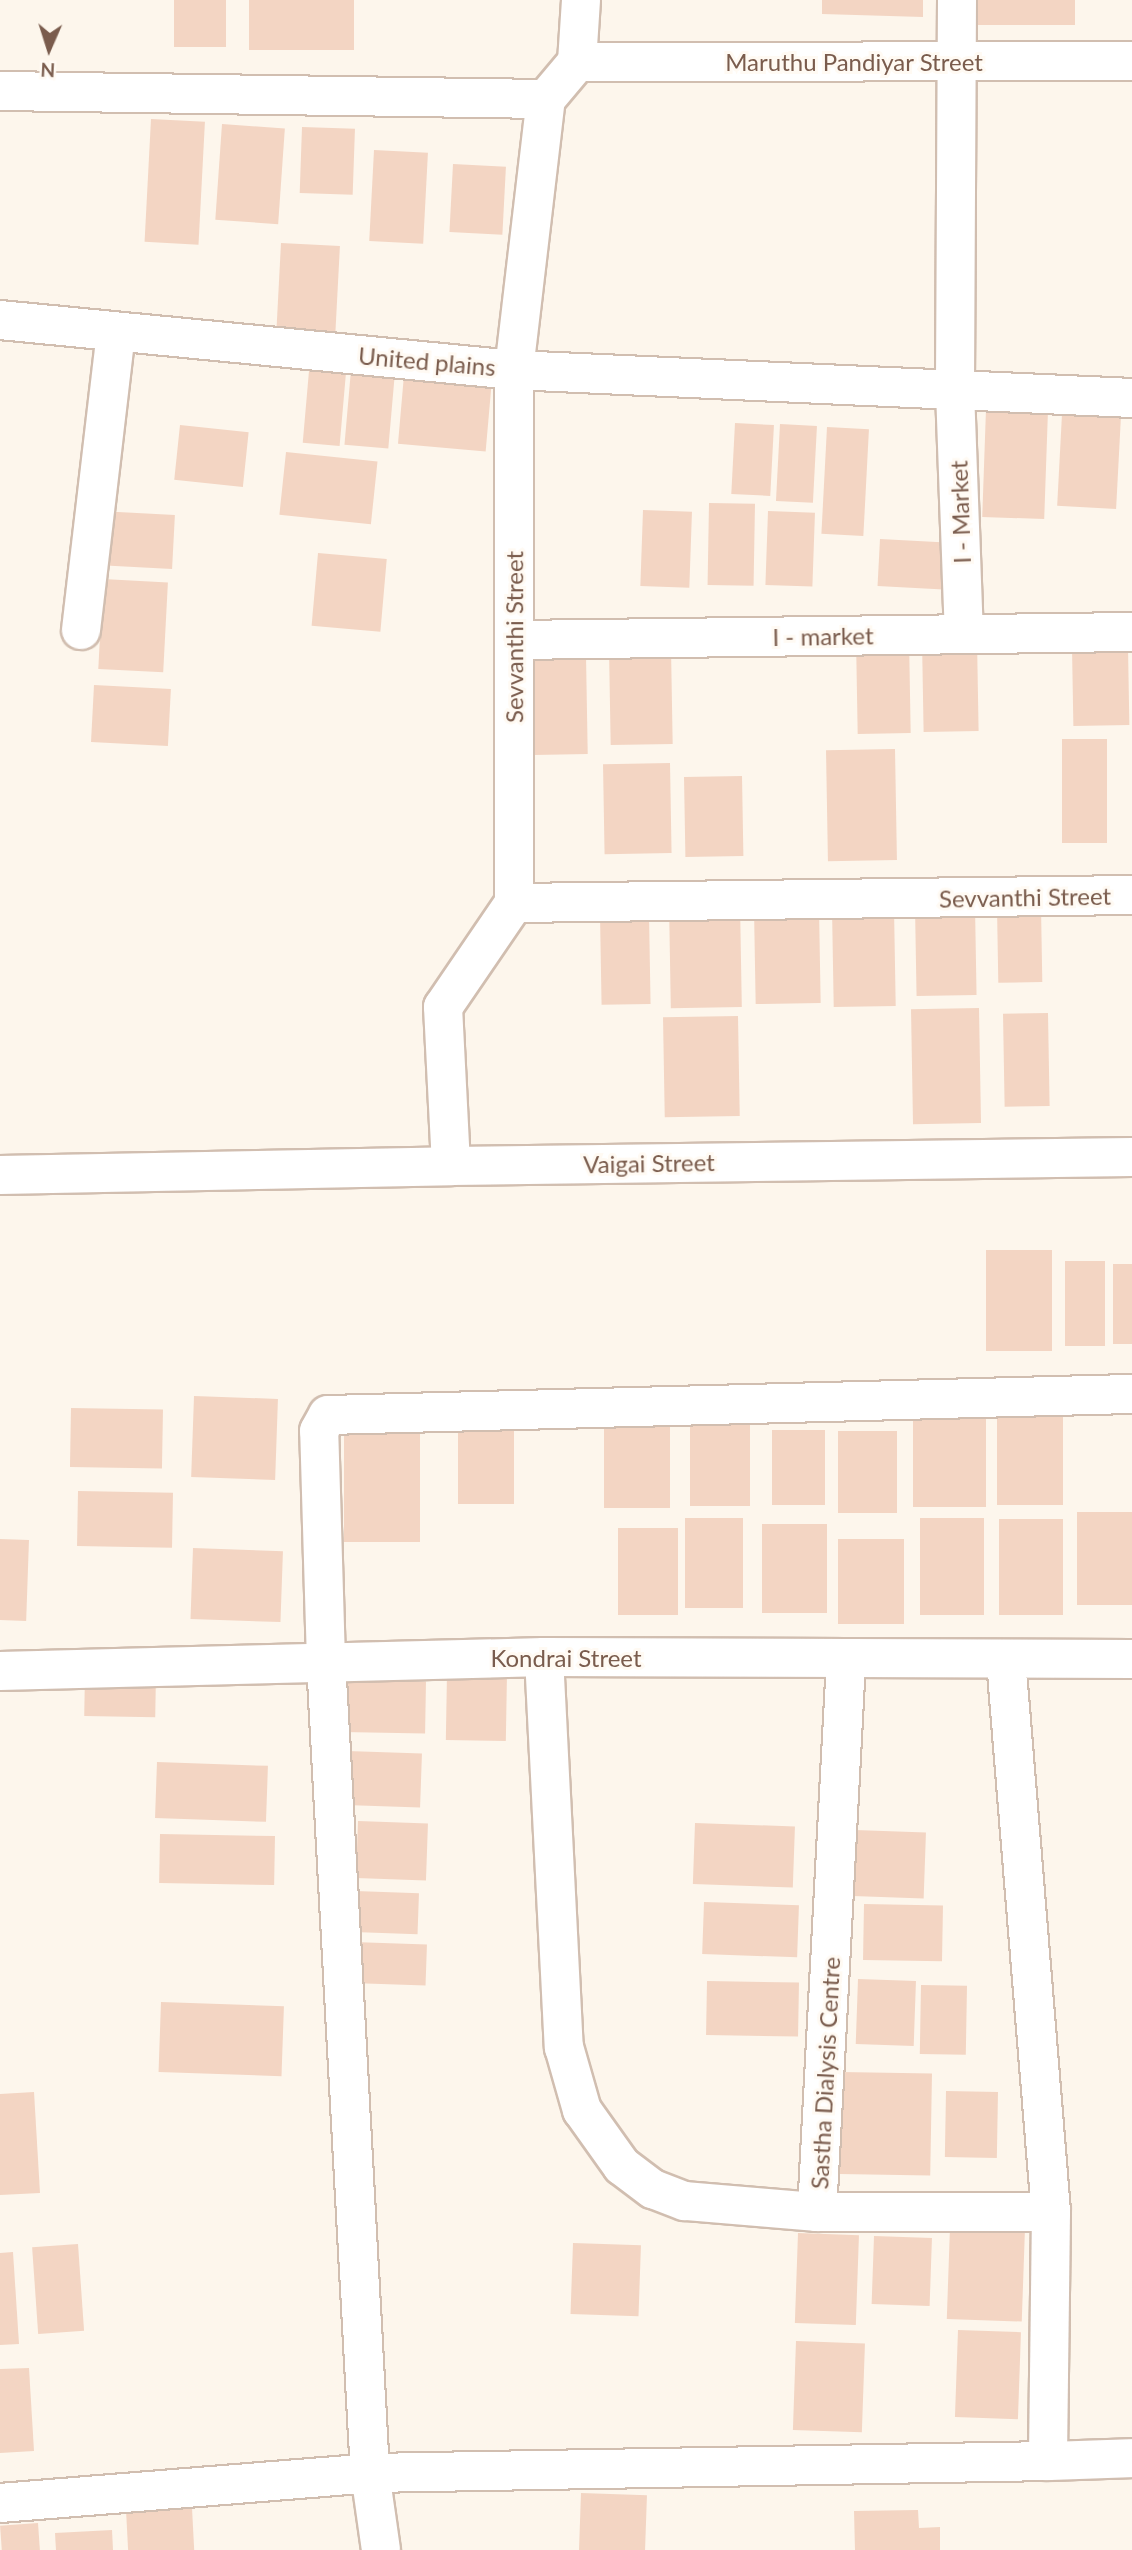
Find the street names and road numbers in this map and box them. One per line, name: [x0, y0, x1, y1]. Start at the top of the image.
street label: Maruthu Pandiyar Street: [725, 48, 983, 76]
street label: United plains: [357, 341, 497, 381]
street label: I - Market: [944, 460, 976, 564]
street label: Sevvanthi Street: [500, 551, 528, 723]
street label: I - market: [772, 621, 874, 651]
street label: Sevvanthi Street: [939, 881, 1111, 913]
street label: Vaigai Street: [583, 1147, 715, 1179]
street label: Kondrai Street: [491, 1644, 641, 1672]
street label: Sastha Dialysis Centre: [805, 1956, 845, 2190]

